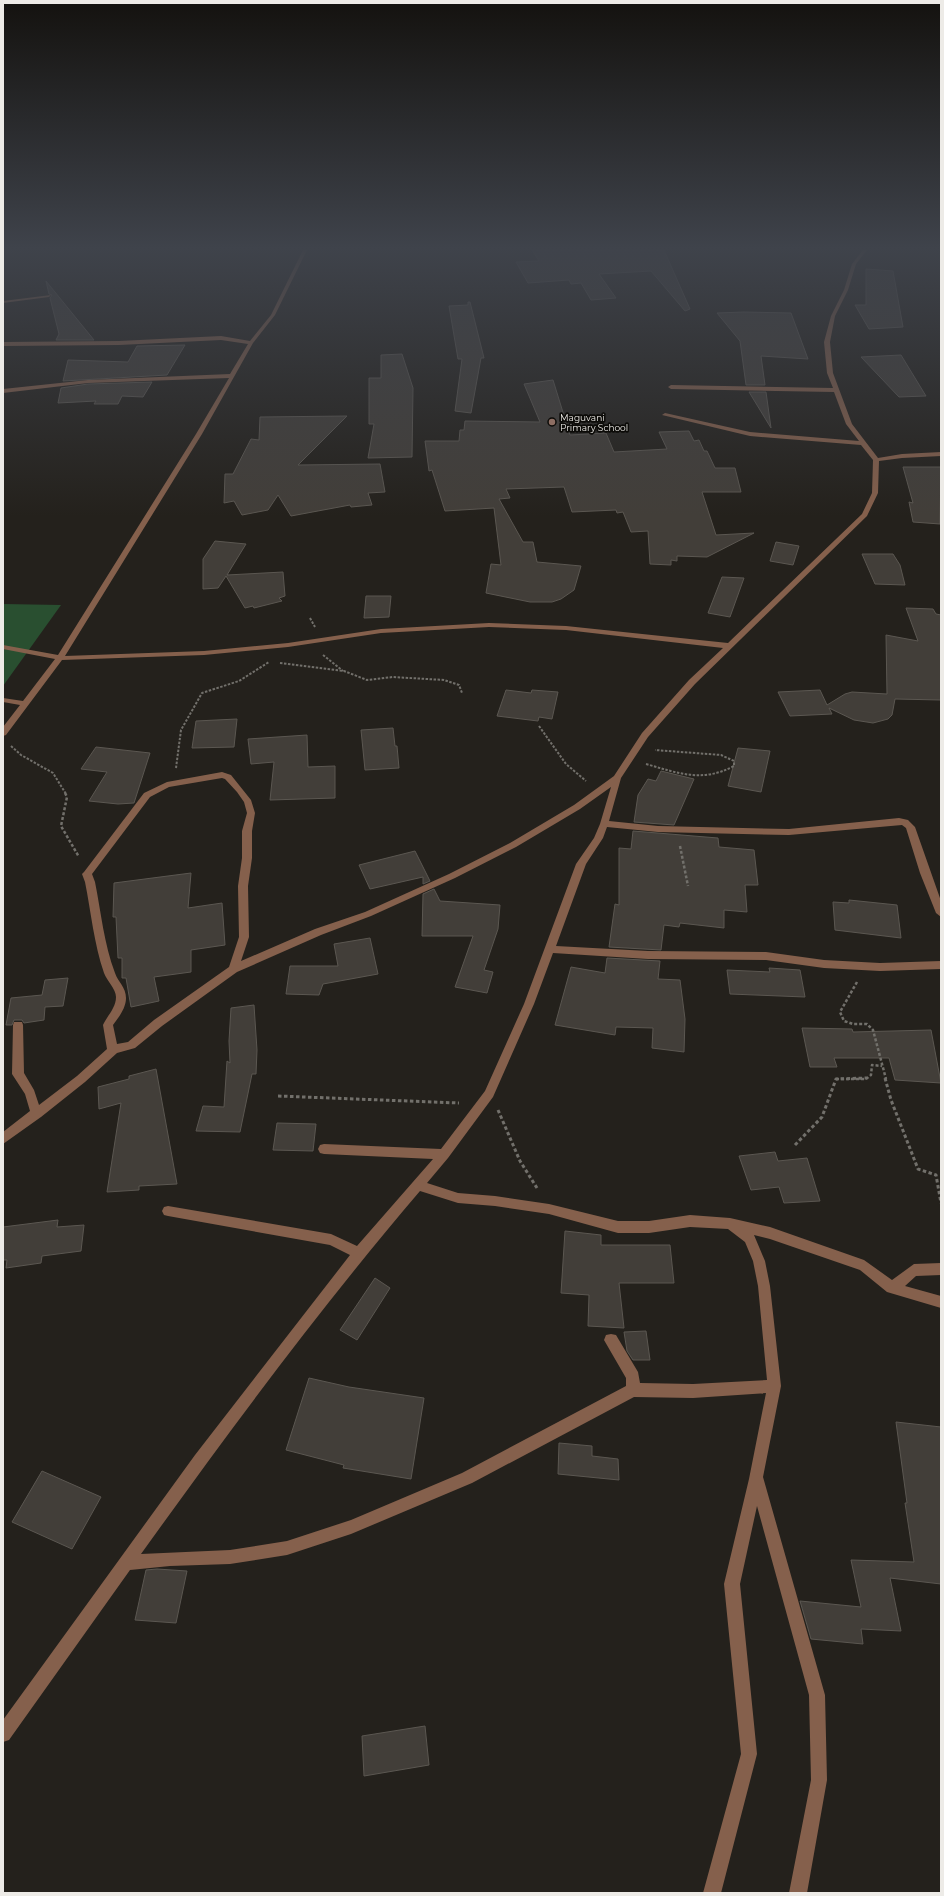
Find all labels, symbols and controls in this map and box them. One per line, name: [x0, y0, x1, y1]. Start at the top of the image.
place label: Maguvani Primary School: [560, 412, 628, 433]
marker: Maguvani Primary School: [547, 417, 557, 427]

